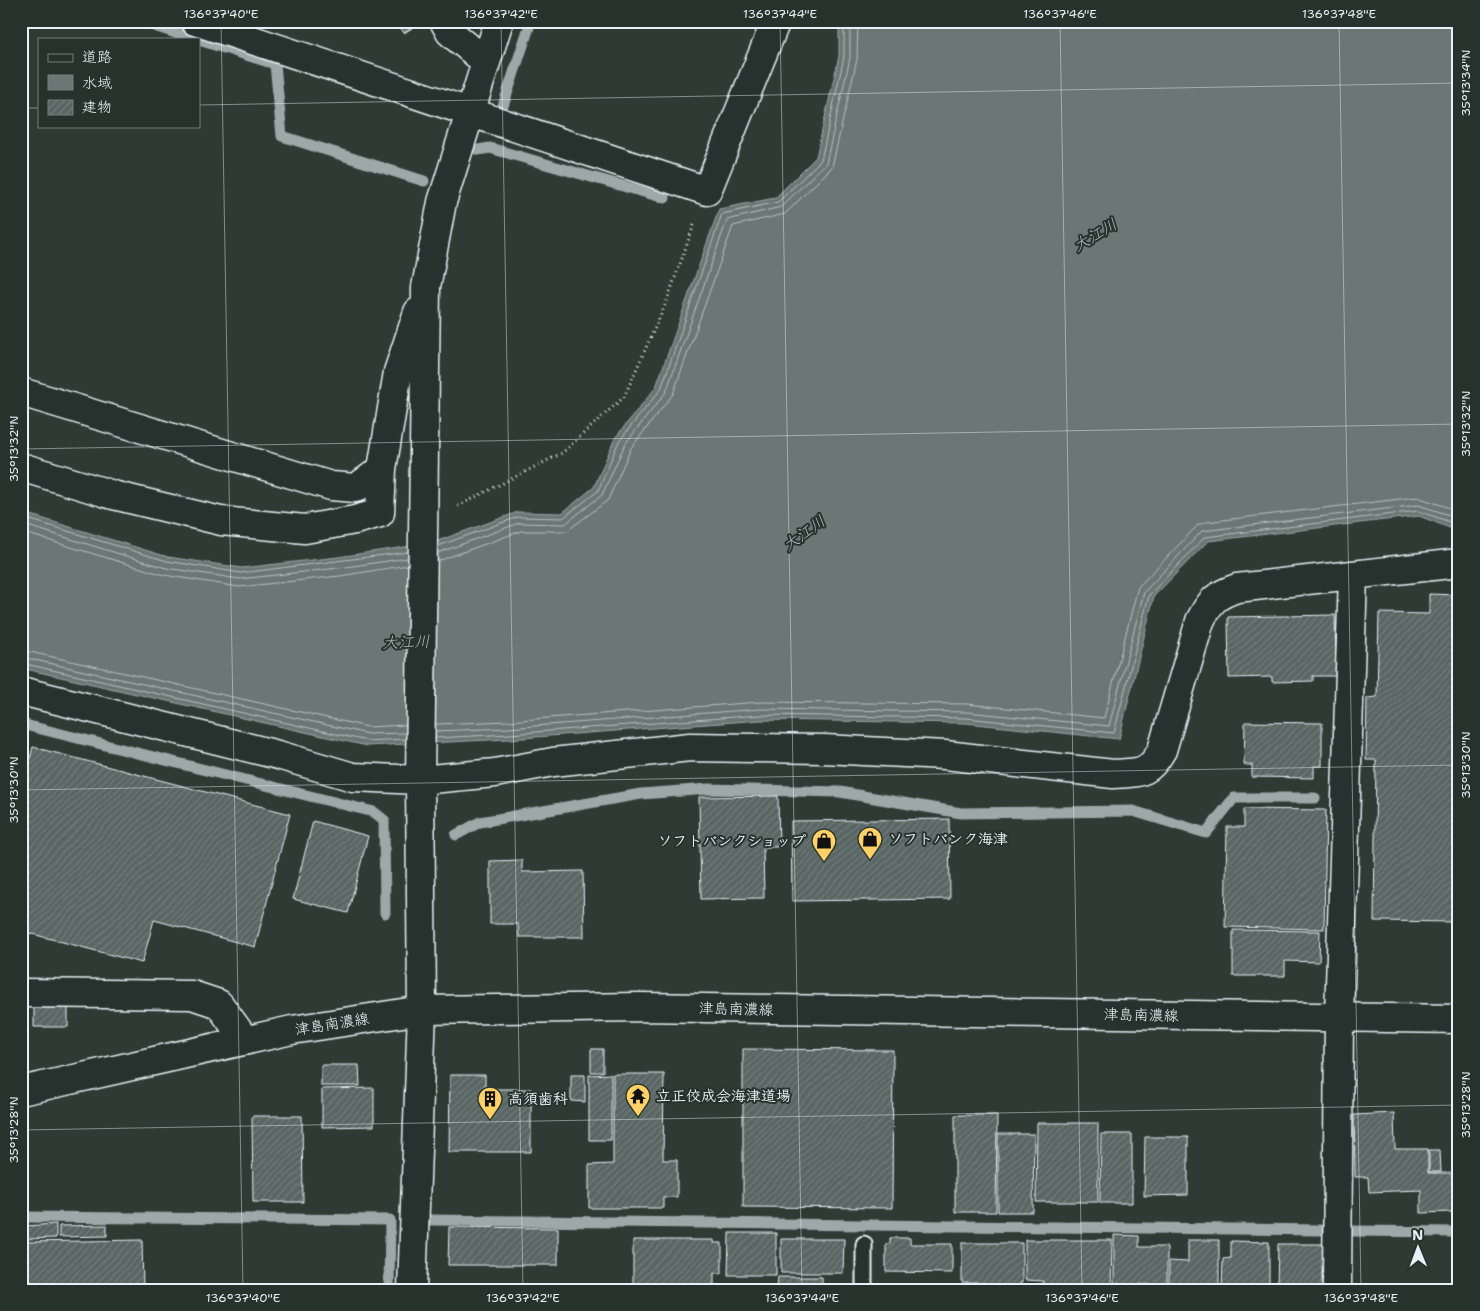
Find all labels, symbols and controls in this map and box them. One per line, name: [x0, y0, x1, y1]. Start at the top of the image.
text: 136°37'40"E: [184, 6, 258, 22]
text: 136°37'42"E: [464, 6, 538, 22]
text: 136°37'44"E: [743, 6, 817, 22]
text: 136°37'46"E: [1023, 6, 1097, 22]
text: 136°37'48"E: [1302, 6, 1376, 22]
legend: [38, 38, 200, 128]
text: 道路: [82, 47, 112, 67]
text: 35°13'34"N: [1458, 49, 1474, 117]
text: 水域: [82, 73, 112, 93]
text: 建物: [82, 97, 112, 117]
water label: 大江川: [1069, 214, 1121, 256]
text: 35°13'32"N: [1458, 391, 1474, 457]
text: 35°13'32"N: [6, 416, 22, 482]
water label: 大江川: [778, 510, 830, 556]
water label: 大江川: [382, 631, 430, 653]
text: 35°13'30"N: [1458, 731, 1474, 799]
text: 35°13'30"N: [6, 756, 22, 824]
shop icon: ソフトバンク海津: [857, 826, 883, 860]
shop icon: ソフトバンクショップ: [811, 828, 837, 862]
place label: ソフトバンク海津: [888, 829, 1008, 849]
place label: ソフトバンクショップ: [657, 831, 806, 851]
street label: 津島南濃線: [698, 998, 774, 1020]
street label: 津島南濃線: [1103, 1004, 1179, 1026]
street label: 津島南濃線: [293, 1008, 371, 1040]
text: 35°13'28"N: [1458, 1071, 1474, 1139]
temple icon: 立正佼成会海津道場: [625, 1083, 651, 1117]
building icon: 高須歯科: [477, 1086, 503, 1120]
place label: 立正佼成会海津道場: [656, 1086, 791, 1106]
place label: 高須歯科: [508, 1089, 568, 1109]
text: 35°13'28"N: [6, 1096, 22, 1164]
north arrow: [1392, 1224, 1442, 1274]
text: N: [1412, 1226, 1423, 1244]
text: 136°37'40"E: [206, 1290, 280, 1306]
text: 136°37'42"E: [486, 1290, 560, 1306]
text: 136°37'44"E: [765, 1290, 839, 1306]
text: 136°37'46"E: [1045, 1290, 1119, 1306]
text: 136°37'48"E: [1324, 1290, 1398, 1306]

